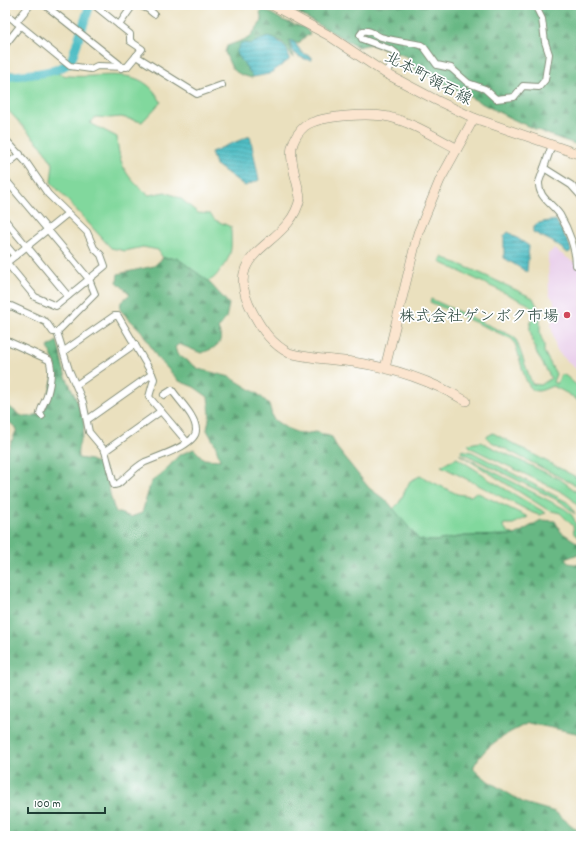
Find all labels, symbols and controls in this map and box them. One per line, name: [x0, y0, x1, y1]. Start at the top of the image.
street label: 北本町領石線: [380, 47, 476, 112]
place label: 株式会社ゲンボク市場: [399, 306, 559, 329]
marker: 株式会社ゲンボク市場: [562, 310, 572, 320]
scale bar: [28, 789, 105, 815]
text: 100 m: [34, 796, 61, 813]

